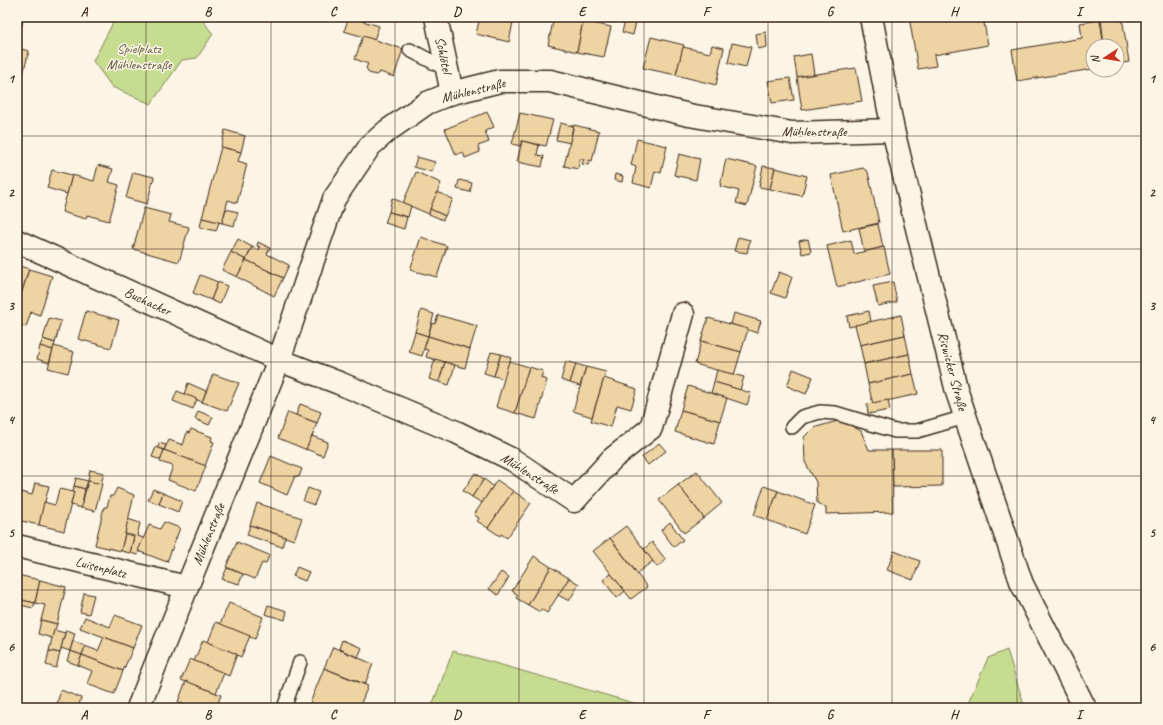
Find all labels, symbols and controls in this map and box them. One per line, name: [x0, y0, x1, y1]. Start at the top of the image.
text: A: [81, 4, 89, 20]
text: B: [205, 4, 213, 20]
text: C: [330, 4, 338, 20]
text: D: [453, 4, 462, 20]
text: E: [579, 4, 588, 20]
text: F: [703, 4, 712, 20]
text: G: [827, 4, 835, 20]
text: H: [950, 4, 960, 20]
text: I: [1076, 4, 1085, 20]
street label: Schlötel: [431, 35, 456, 77]
north arrow: [1085, 38, 1125, 78]
park label: Spielplatz Mühlenstraße: [106, 40, 173, 73]
text: N: [1087, 53, 1103, 65]
text: 1: [8, 71, 16, 87]
text: 1: [1149, 71, 1157, 87]
street label: Mühlenstraße: [439, 74, 508, 107]
street label: Mühlenstraße: [781, 123, 848, 140]
text: 2: [8, 185, 15, 201]
text: 2: [1149, 185, 1156, 201]
street label: Buchacker: [122, 283, 175, 320]
text: 3: [8, 298, 15, 314]
text: 3: [1149, 298, 1156, 314]
street label: Riswicker Straße: [934, 330, 972, 414]
text: 4: [8, 412, 16, 428]
text: 4: [1149, 412, 1157, 428]
street label: Mühlenstraße: [498, 449, 563, 499]
street label: Mühlenstraße: [188, 499, 229, 568]
text: 5: [8, 525, 15, 541]
text: 5: [1149, 525, 1156, 541]
street label: Luisenplatz: [74, 553, 130, 582]
text: 6: [8, 639, 15, 655]
text: 6: [1149, 639, 1156, 655]
text: A: [81, 707, 89, 723]
text: B: [205, 707, 213, 723]
text: C: [330, 707, 338, 723]
text: D: [453, 707, 462, 723]
text: E: [579, 707, 588, 723]
text: F: [703, 707, 712, 723]
text: G: [827, 707, 835, 723]
text: H: [950, 707, 960, 723]
text: I: [1076, 707, 1085, 723]

